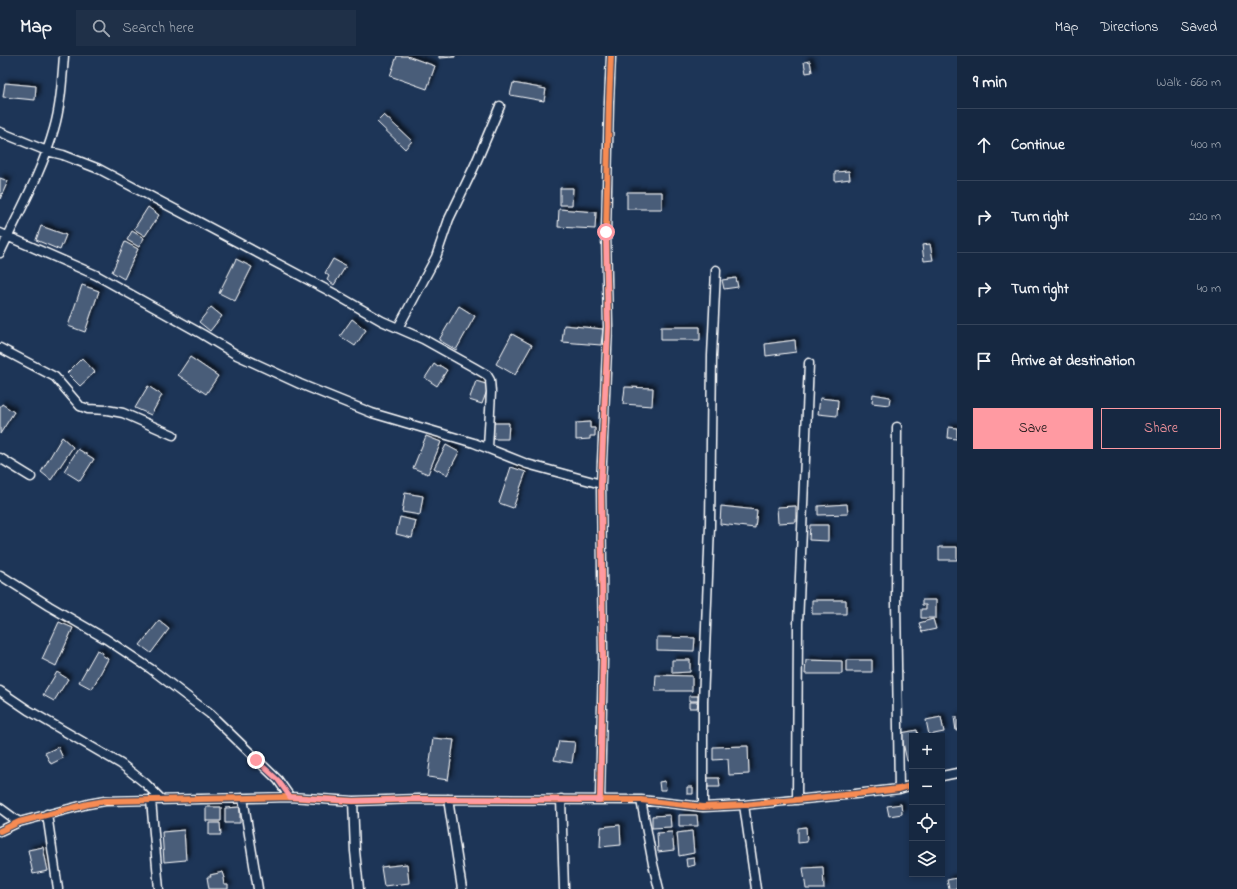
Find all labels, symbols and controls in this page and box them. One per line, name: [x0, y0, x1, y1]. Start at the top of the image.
search box: [76, 10, 356, 46]
text: Map: [20, 14, 52, 41]
icon: search: [90, 17, 112, 39]
text: Search here: [122, 17, 194, 39]
text: Map: [1055, 17, 1078, 38]
text: Directions: [1100, 17, 1158, 38]
text: Saved: [1180, 17, 1217, 38]
text: 9 min: [973, 70, 1007, 95]
text: Walk · 660 m: [1156, 73, 1221, 92]
icon: ahead: [973, 134, 995, 156]
text: Continue: [1011, 134, 1065, 156]
text: 400 m: [1191, 135, 1221, 154]
icon: right: [973, 206, 995, 228]
text: Turn right: [1011, 206, 1069, 228]
text: 220 m: [1189, 207, 1221, 226]
route start: [597, 223, 615, 241]
icon: right: [973, 278, 995, 300]
text: Turn right: [1011, 278, 1069, 300]
text: 40 m: [1197, 279, 1221, 298]
icon: arrive: [973, 350, 995, 372]
text: Arrive at destination: [1011, 350, 1135, 372]
button: Save: [973, 408, 1093, 449]
button: Share: [1101, 408, 1221, 449]
map controls: [909, 733, 945, 877]
button: +: [909, 733, 945, 769]
route end: [247, 751, 265, 769]
button: −: [909, 769, 945, 805]
button: locate: [909, 805, 945, 841]
button: layers: [909, 841, 945, 877]

